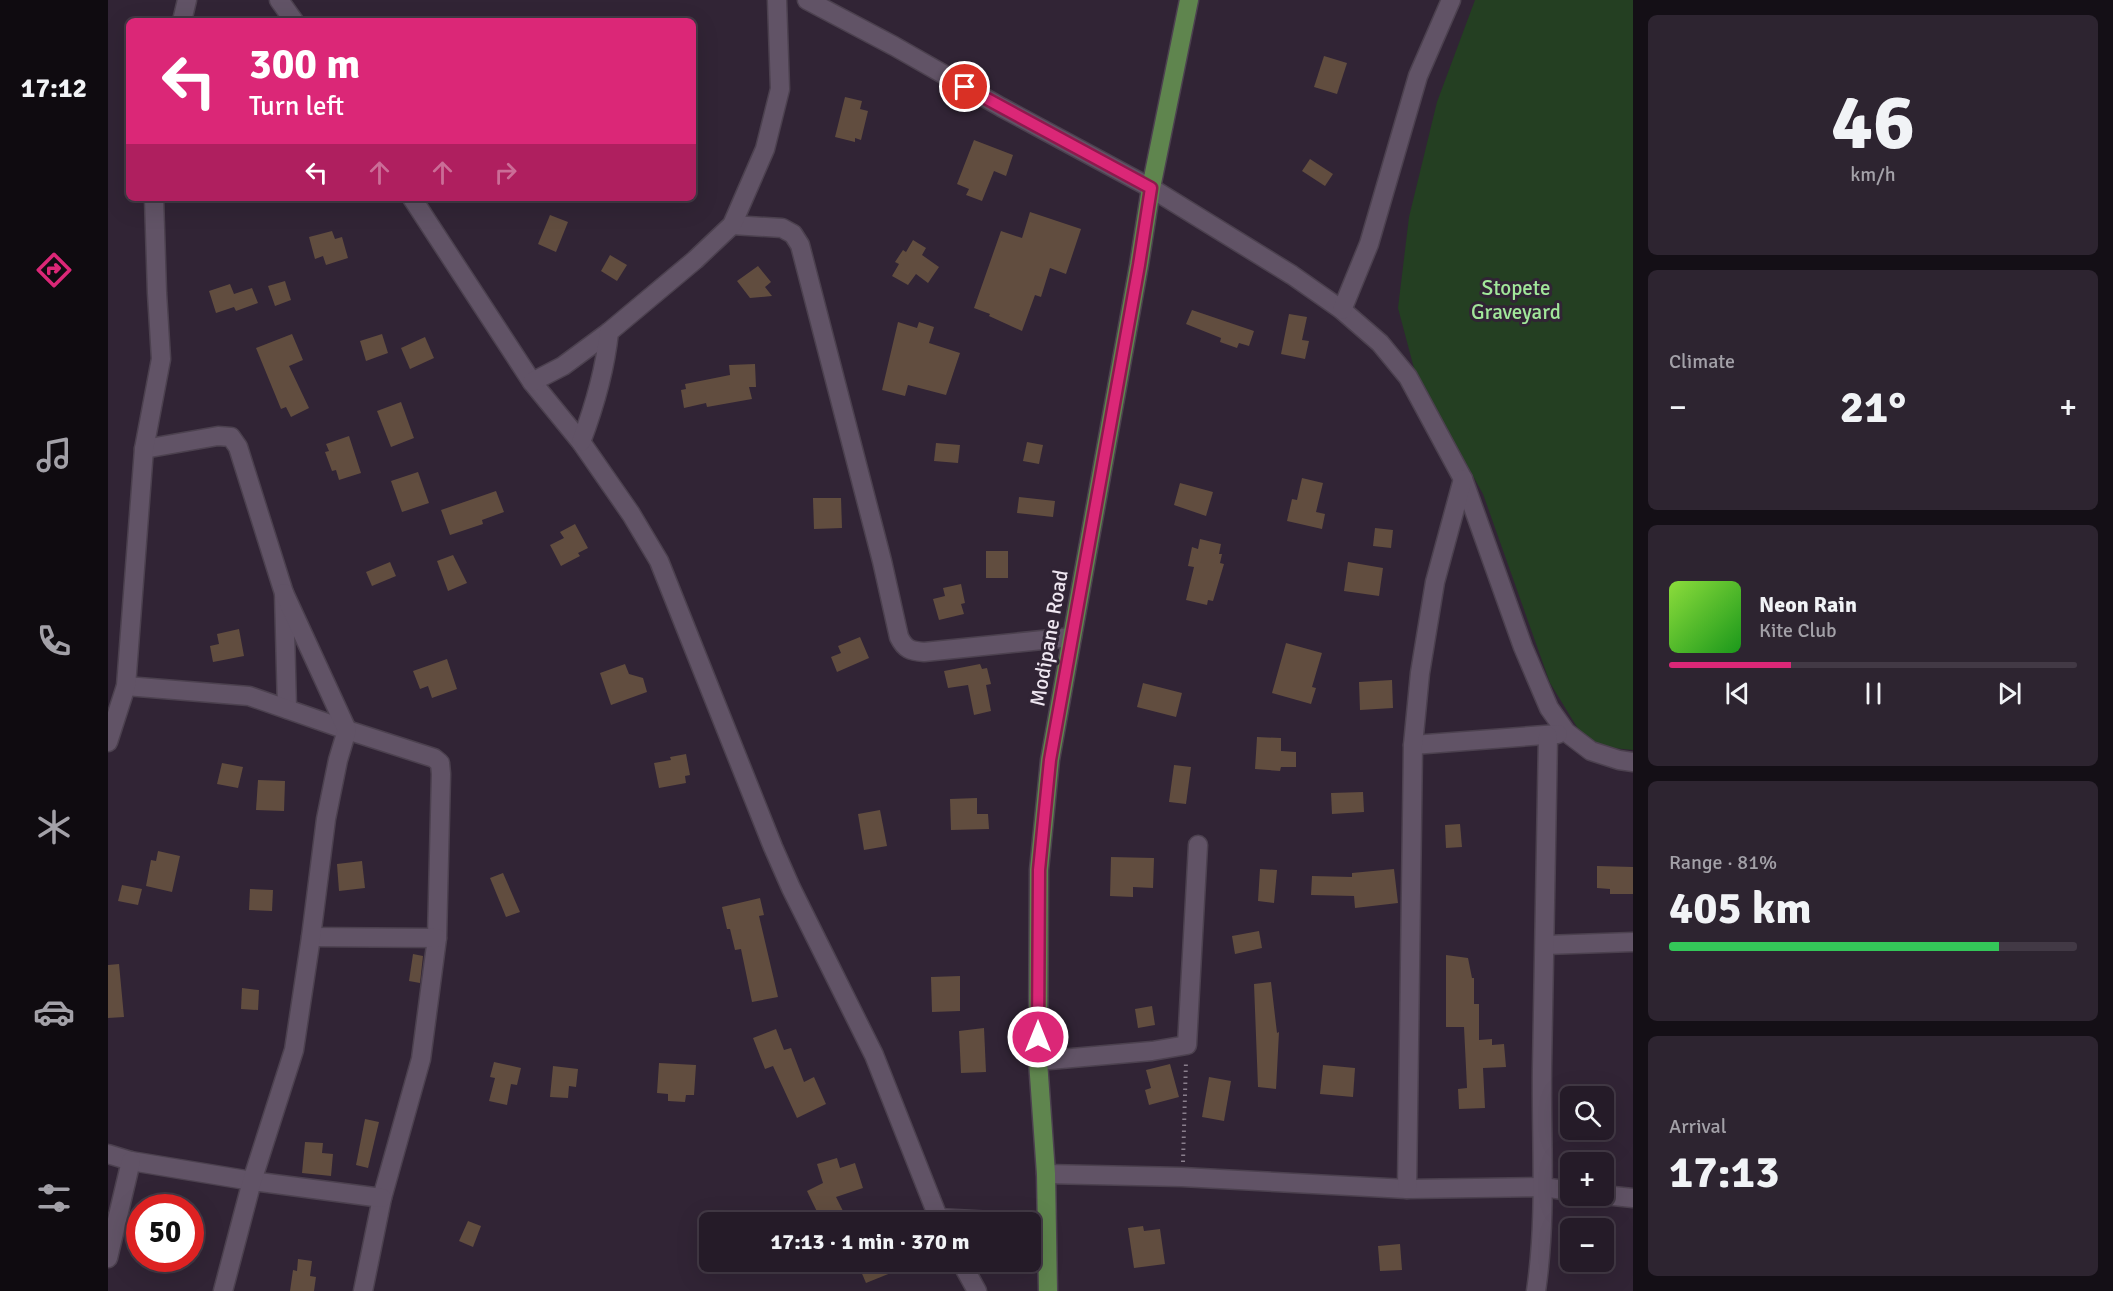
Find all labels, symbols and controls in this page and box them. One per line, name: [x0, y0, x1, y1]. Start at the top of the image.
text: 300 m: [249, 39, 360, 90]
icon: left: [150, 42, 228, 120]
pin: [939, 61, 990, 112]
icon: arrive: [948, 70, 981, 103]
text: 17:12: [21, 72, 87, 105]
text: 46: [1831, 75, 1915, 171]
text: Turn left: [249, 90, 344, 123]
icon: left: [300, 156, 333, 189]
icon: ahead: [363, 156, 396, 189]
icon: ahead: [426, 156, 459, 189]
icon: right: [489, 156, 522, 189]
text: km/h: [1850, 162, 1896, 187]
icon: directions: [33, 249, 75, 291]
park label: Stopete Graveyard: [1471, 275, 1561, 325]
text: Climate: [1669, 349, 1735, 374]
text: 21°: [1840, 380, 1906, 435]
text: −: [1669, 387, 1687, 428]
text: +: [2059, 387, 2077, 428]
icon: music: [33, 434, 75, 476]
street label: Modipane Road: [1024, 568, 1074, 708]
text: Neon Rain: [1759, 591, 1857, 618]
text: Kite Club: [1759, 618, 1837, 643]
icon: phone: [33, 620, 75, 662]
icon: previous: [1721, 677, 1754, 710]
icon: pause: [1857, 677, 1890, 710]
icon: next: [1993, 677, 2026, 710]
icon: climate: [33, 806, 75, 848]
text: Range · 81%: [1669, 850, 1777, 875]
text: 405 km: [1669, 881, 1812, 936]
icon: car: [33, 991, 75, 1033]
position arrow: [1006, 1005, 1070, 1069]
map controls: [1560, 1086, 1614, 1272]
button: search: [1560, 1086, 1614, 1140]
text: Arrival: [1669, 1114, 1727, 1139]
text: 17:13: [1669, 1145, 1779, 1200]
button: +: [1560, 1152, 1614, 1206]
icon: filters: [33, 1177, 75, 1219]
speed limit sign: 50: [126, 1194, 204, 1272]
button: −: [1560, 1218, 1614, 1272]
text: 17:13 · 1 min · 370 m: [770, 1228, 970, 1255]

